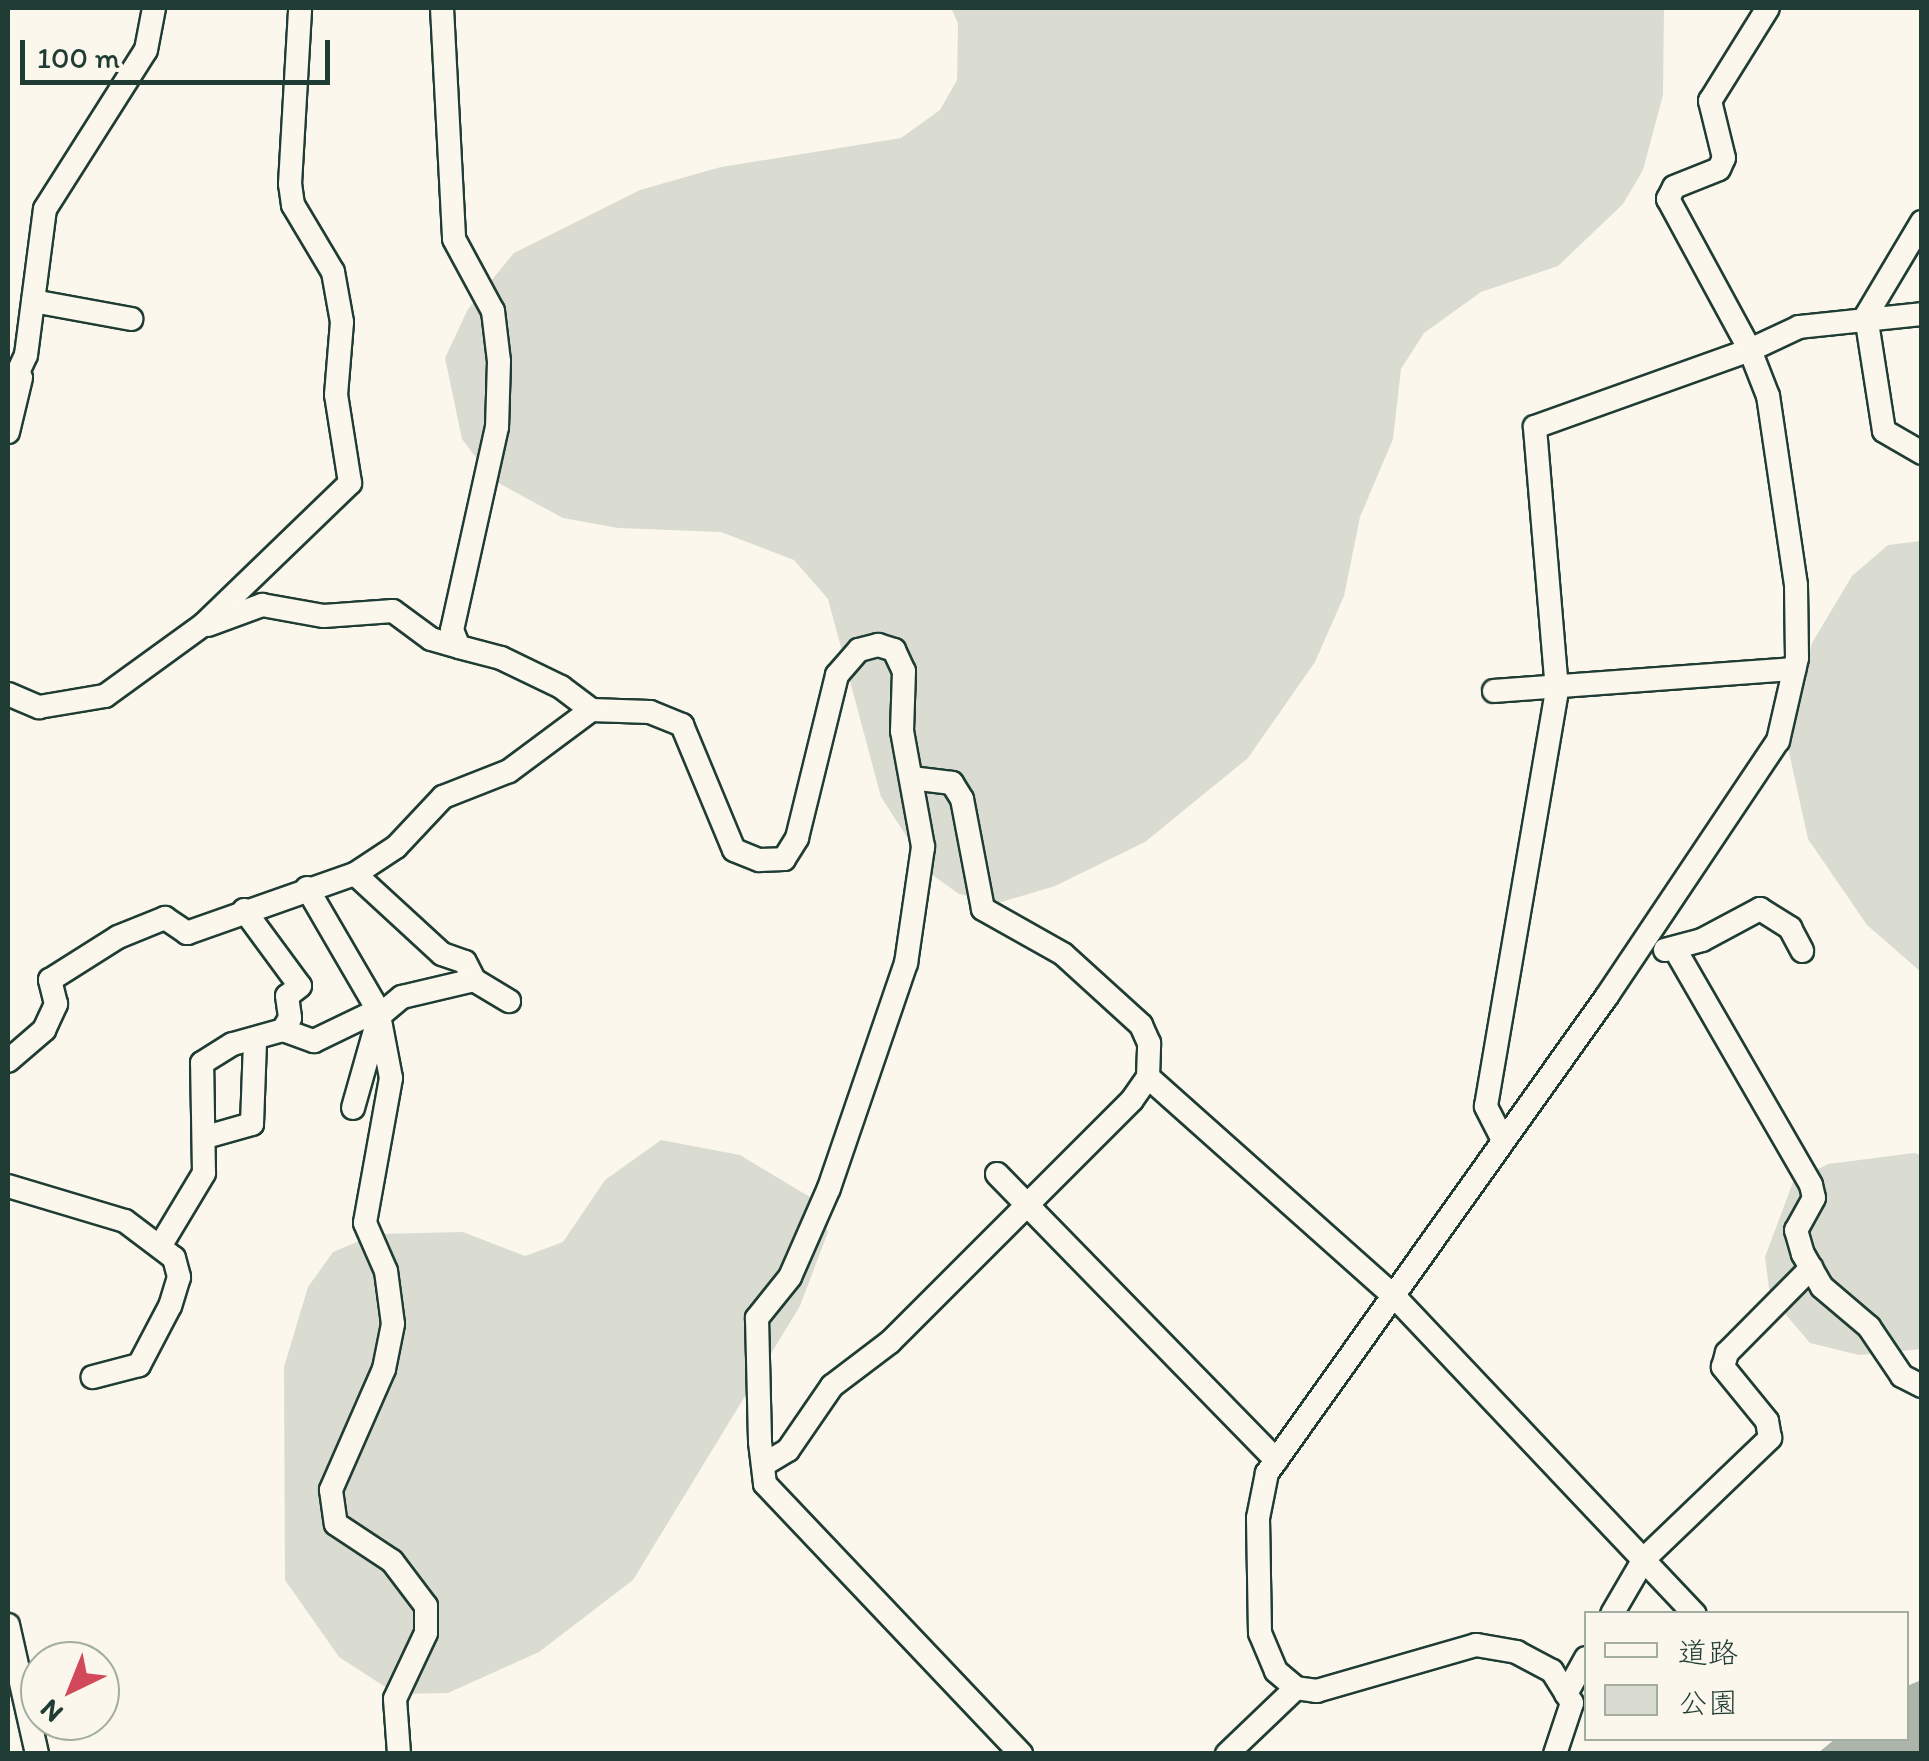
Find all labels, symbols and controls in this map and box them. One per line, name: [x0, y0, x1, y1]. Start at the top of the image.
scale bar: [25, 20, 335, 82]
text: 100 m: [37, 39, 120, 76]
legend: [1584, 1611, 1909, 1741]
text: 道路: [1678, 1634, 1738, 1671]
north arrow: [20, 1641, 120, 1741]
text: 公園: [1678, 1684, 1738, 1721]
text: N: [32, 1693, 69, 1730]

